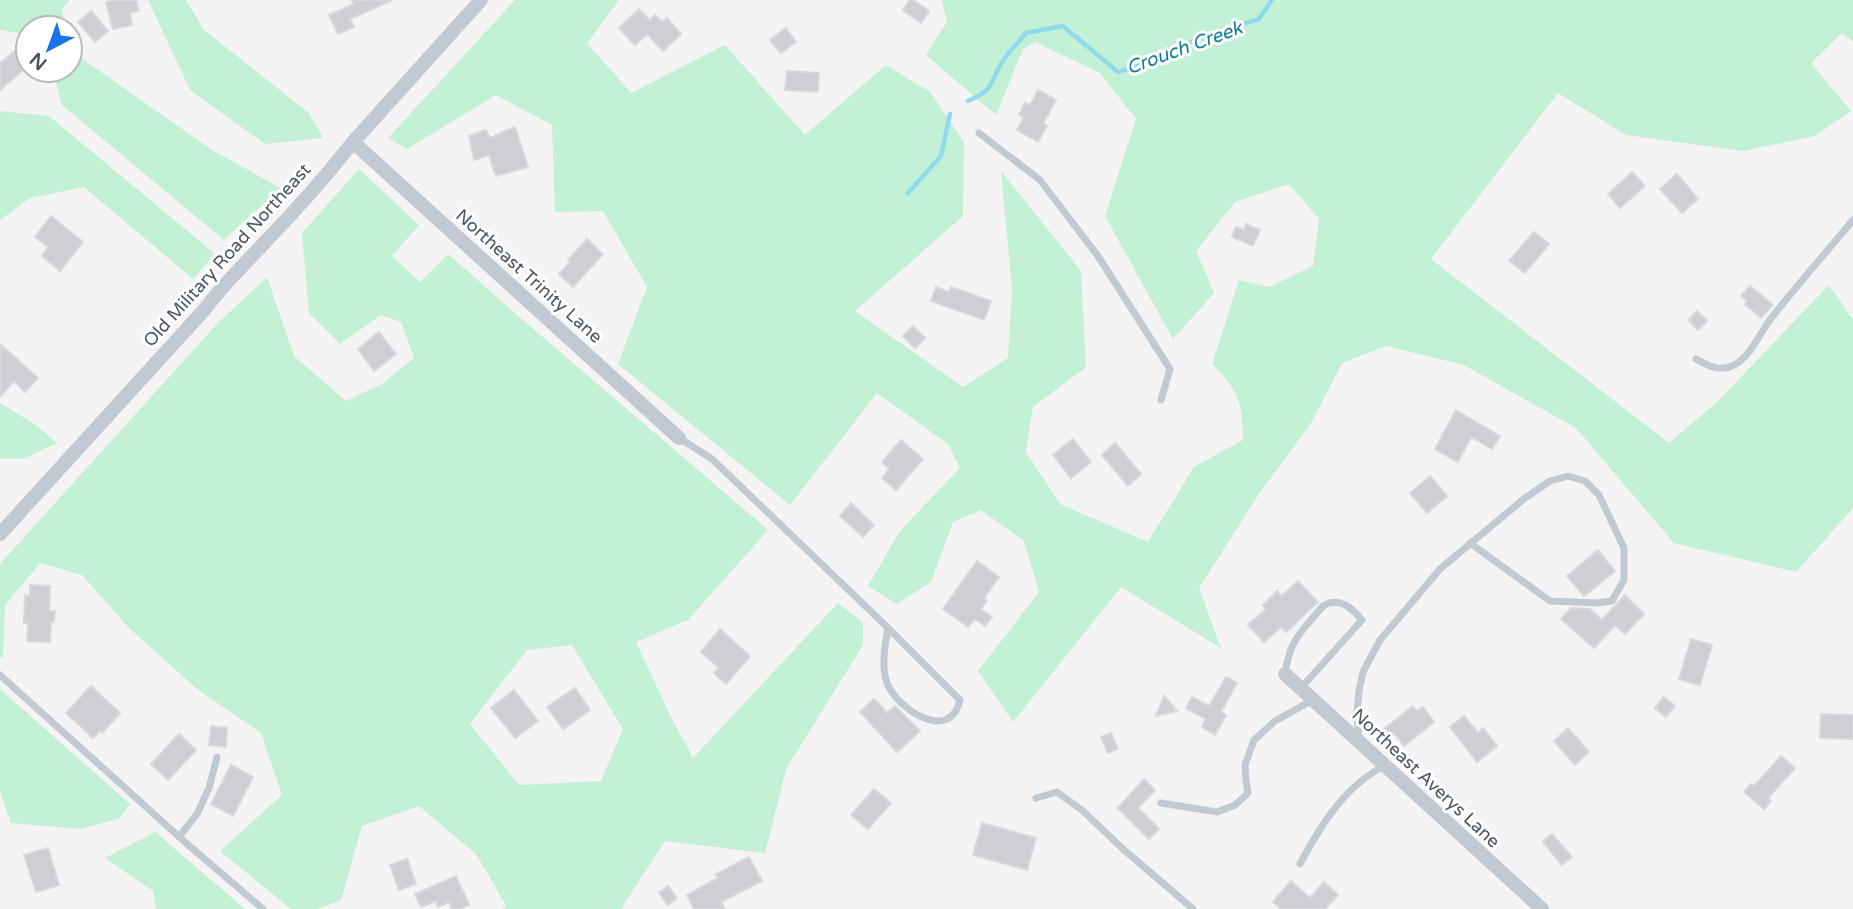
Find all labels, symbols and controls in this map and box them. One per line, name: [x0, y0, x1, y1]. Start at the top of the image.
north arrow: [14, 14, 84, 84]
water label: Crouch Creek: [1123, 16, 1247, 79]
text: N: [26, 48, 51, 74]
street label: Old Military Road Northeast: [139, 159, 315, 351]
street label: Northeast Trinity Lane: [451, 204, 607, 348]
street label: Northeast Averys Lane: [1347, 704, 1505, 852]

